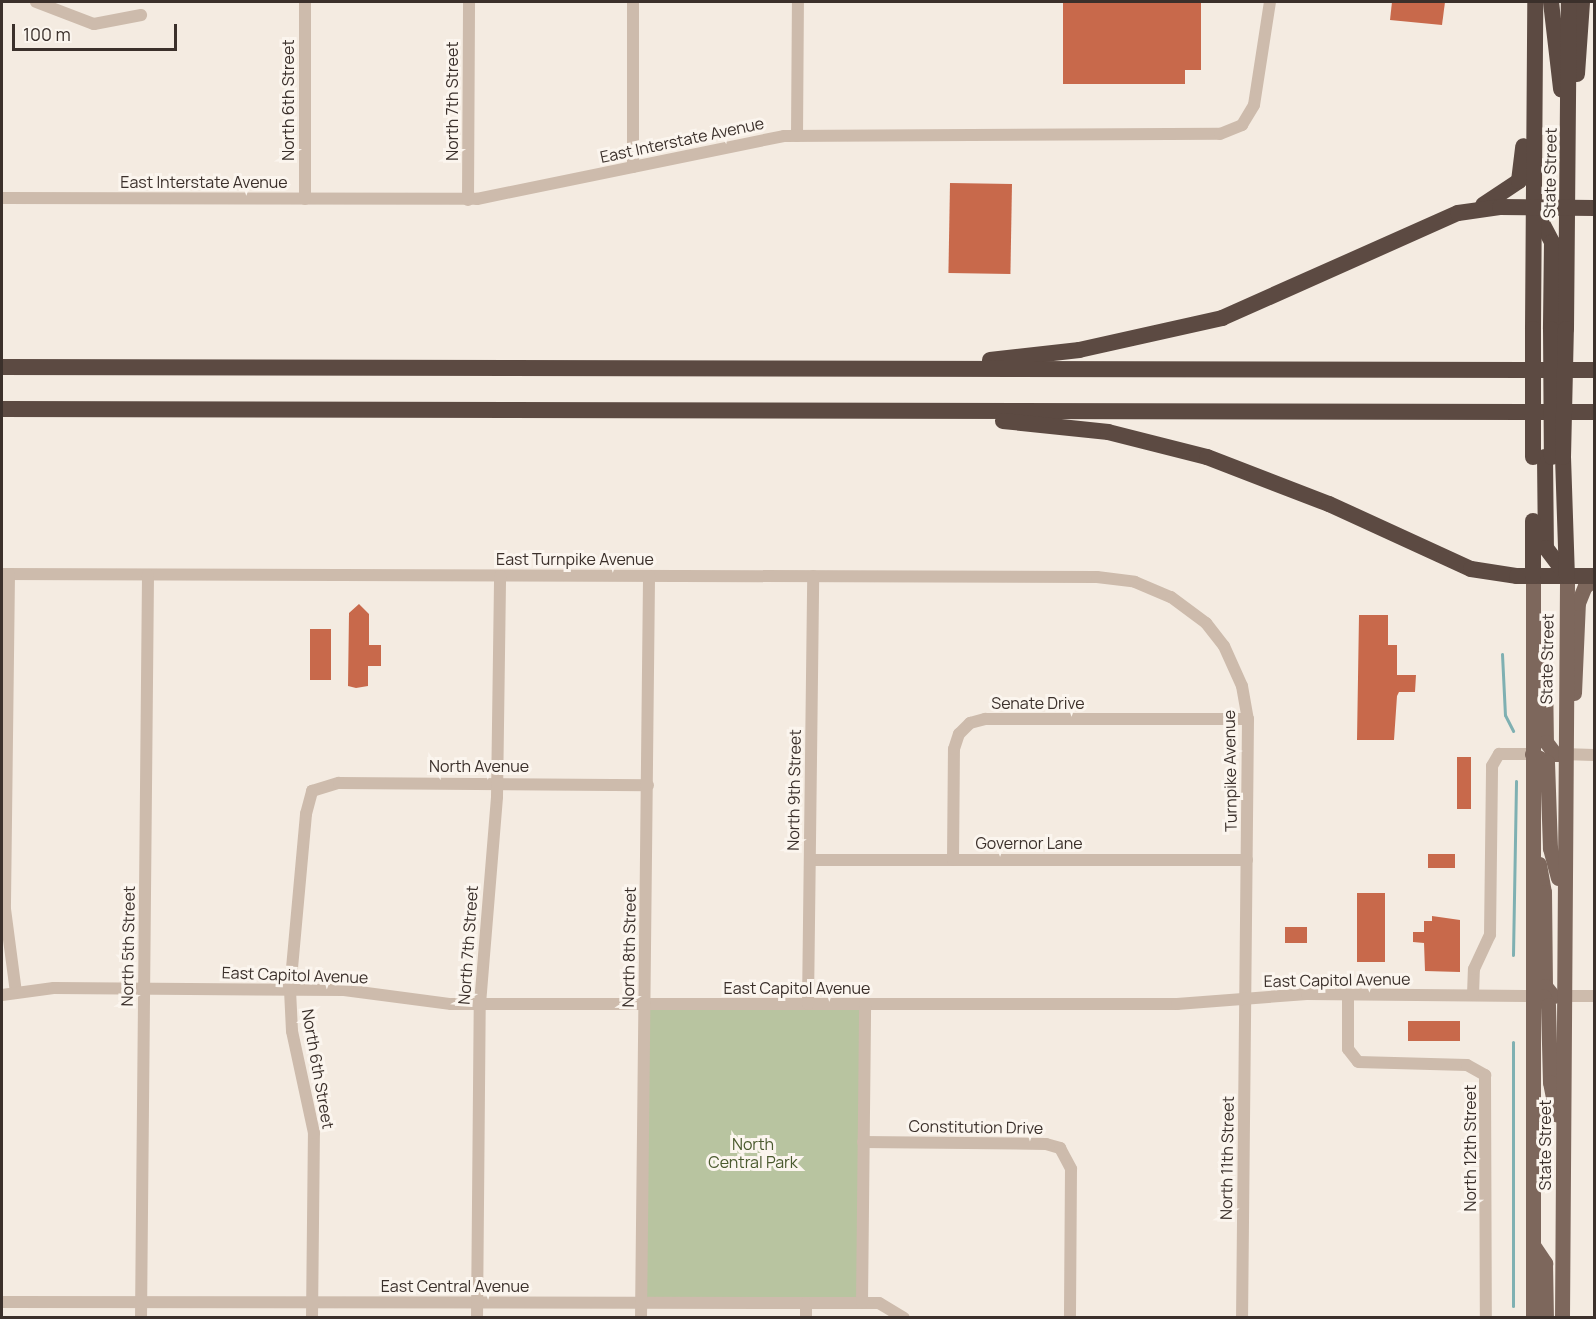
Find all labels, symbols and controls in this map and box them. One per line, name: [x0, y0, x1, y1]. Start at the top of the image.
scale bar: [15, 12, 180, 50]
text: 100 m: [23, 22, 71, 46]
street label: North 6th Street: [278, 39, 298, 161]
street label: North 7th Street: [442, 41, 462, 161]
street label: East Interstate Avenue: [598, 113, 766, 167]
street label: State Street: [1540, 127, 1560, 219]
street label: East Interstate Avenue: [120, 172, 288, 192]
street label: East Turnpike Avenue: [496, 549, 654, 569]
street label: State Street: [1537, 613, 1557, 705]
street label: Senate Drive: [991, 693, 1085, 713]
street label: Turnpike Avenue: [1219, 710, 1241, 832]
street label: North 9th Street: [783, 729, 805, 851]
street label: North Avenue: [429, 756, 529, 776]
street label: Governor Lane: [975, 833, 1083, 853]
street label: North 7th Street: [454, 885, 482, 1005]
street label: North 5th Street: [117, 886, 139, 1006]
street label: North 8th Street: [618, 886, 640, 1008]
street label: East Capitol Avenue: [221, 963, 369, 987]
street label: East Capitol Avenue: [1263, 969, 1411, 991]
street label: East Capitol Avenue: [724, 978, 870, 998]
street label: North 6th Street: [298, 1008, 338, 1130]
street label: North 12th Street: [1460, 1085, 1480, 1211]
street label: North 11th Street: [1216, 1096, 1238, 1220]
street label: State Street: [1535, 1100, 1555, 1190]
street label: Constitution Drive: [909, 1116, 1043, 1138]
park label: North Central Park: [708, 1134, 798, 1172]
street label: East Central Avenue: [381, 1276, 529, 1296]

